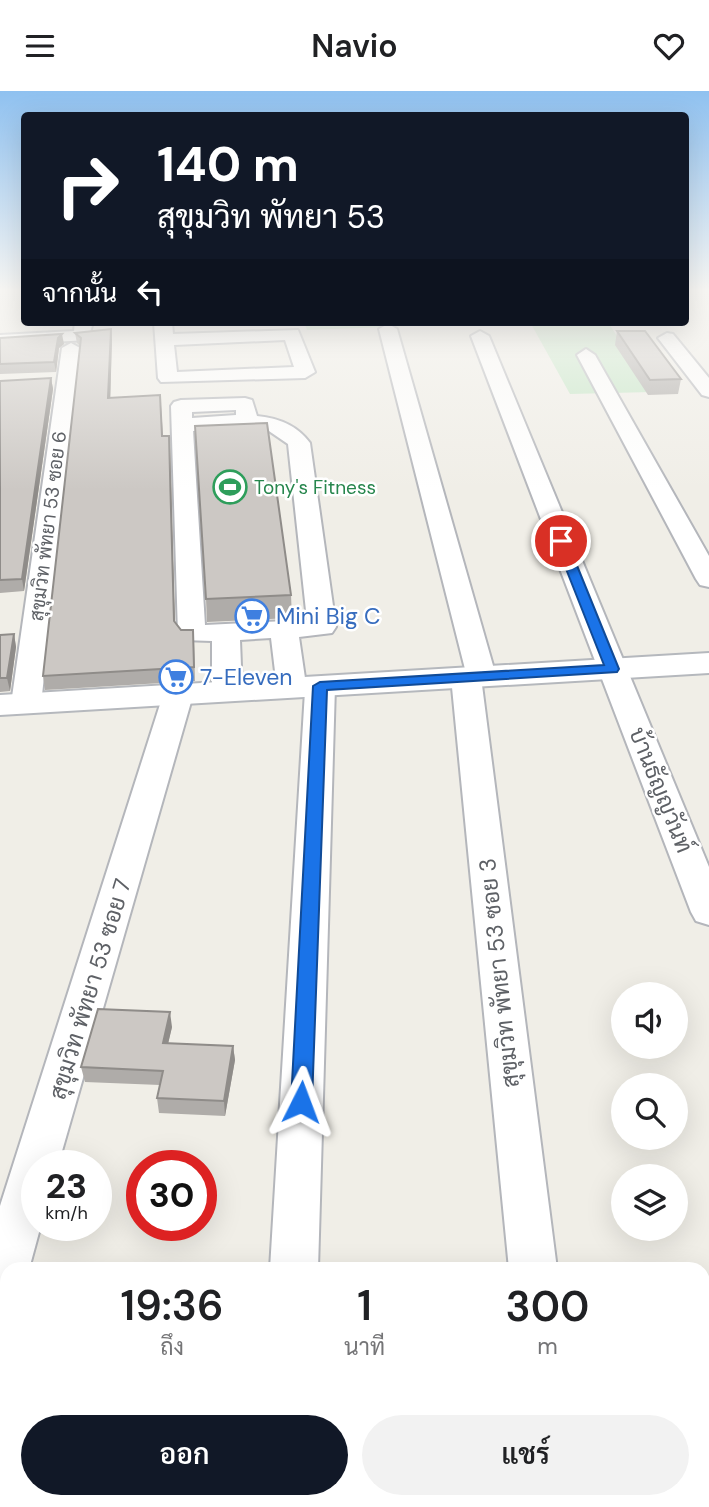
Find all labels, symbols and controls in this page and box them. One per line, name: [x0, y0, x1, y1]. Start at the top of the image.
text: Navio: [311, 25, 398, 67]
icon: menu: [21, 27, 59, 65]
icon: heart: [650, 27, 688, 65]
text: 140 m: [157, 132, 299, 196]
icon: right: [42, 140, 133, 231]
text: สุขุมวิท พัทยา 53: [157, 196, 385, 238]
icon: left: [131, 273, 169, 311]
text: จากนั้น: [42, 276, 117, 310]
street label: สุขุมวิท พัทยา 53 ซอย 6: [24, 430, 72, 622]
sports icon: Tony's Fitness: [211, 468, 249, 506]
place label: Tony's Fitness: [254, 475, 376, 500]
pin: [531, 511, 591, 571]
icon: arrive: [542, 522, 580, 560]
supermarket icon: Mini Big C: [233, 597, 271, 635]
place label: Mini Big C: [276, 601, 381, 631]
supermarket icon: 7-Eleven: [157, 658, 195, 696]
place label: 7-Eleven: [200, 662, 292, 692]
street label: บ้านธัญญวันท์: [622, 722, 701, 857]
street label: สุขุมวิท พัทยา 53 ซอย 3: [472, 857, 527, 1089]
street label: สุขุมวิท พัทยา 53 ซอย 7: [42, 875, 139, 1103]
map controls: [611, 982, 688, 1241]
button: sound: [611, 982, 688, 1059]
position arrow: [264, 1065, 338, 1139]
button: search: [611, 1073, 688, 1150]
speed limit sign: 30: [126, 1150, 217, 1241]
text: 23: [46, 1163, 87, 1209]
button: layers: [611, 1164, 688, 1241]
text: km/h: [45, 1201, 88, 1225]
text: 19:36: [121, 1278, 224, 1333]
text: 1: [357, 1278, 372, 1333]
text: 300: [506, 1279, 589, 1334]
text: m: [537, 1331, 558, 1361]
text: ถึง: [160, 1332, 184, 1362]
text: นาที: [344, 1332, 385, 1362]
button: ออก: [21, 1415, 348, 1495]
button: แชร์: [362, 1415, 689, 1495]

